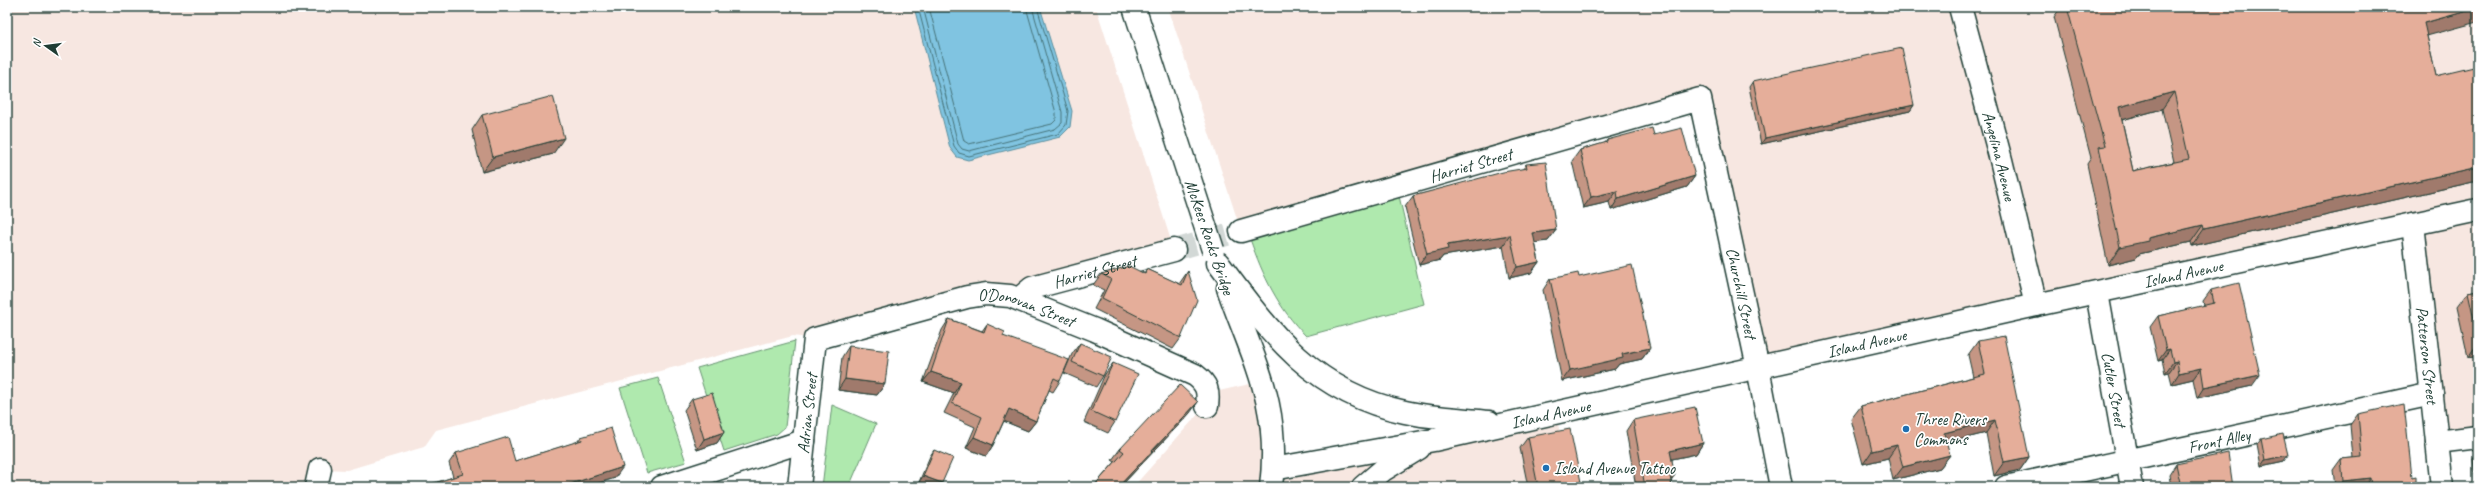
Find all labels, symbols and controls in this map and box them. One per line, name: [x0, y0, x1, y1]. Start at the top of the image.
north arrow: [26, 26, 66, 66]
text: N: [29, 36, 44, 49]
street label: Angelina Avenue: [1977, 109, 2021, 204]
street label: Harriet Street: [1427, 143, 1517, 187]
street label: McKees Rocks Bridge: [1180, 177, 1240, 299]
street label: Churchill Street: [1721, 246, 1762, 343]
street label: Harriet Street: [1051, 250, 1141, 293]
street label: Island Avenue: [2142, 255, 2226, 293]
street label: O'Donovan Street: [976, 284, 1080, 333]
street label: Patterson Street: [2411, 305, 2443, 407]
street label: Island Avenue: [1825, 324, 1910, 363]
street label: Cutler Street: [2097, 351, 2131, 431]
street label: Adrian Street: [793, 370, 822, 454]
street label: Island Avenue: [1509, 395, 1594, 433]
place label: Three Rivers Commons: [1914, 409, 1987, 450]
marker: Three Rivers Commons: [1901, 424, 1911, 434]
street label: Front Alley: [2186, 424, 2253, 458]
place label: Island Avenue Tattoo: [1554, 458, 1676, 479]
marker: Island Avenue Tattoo: [1541, 463, 1551, 473]

